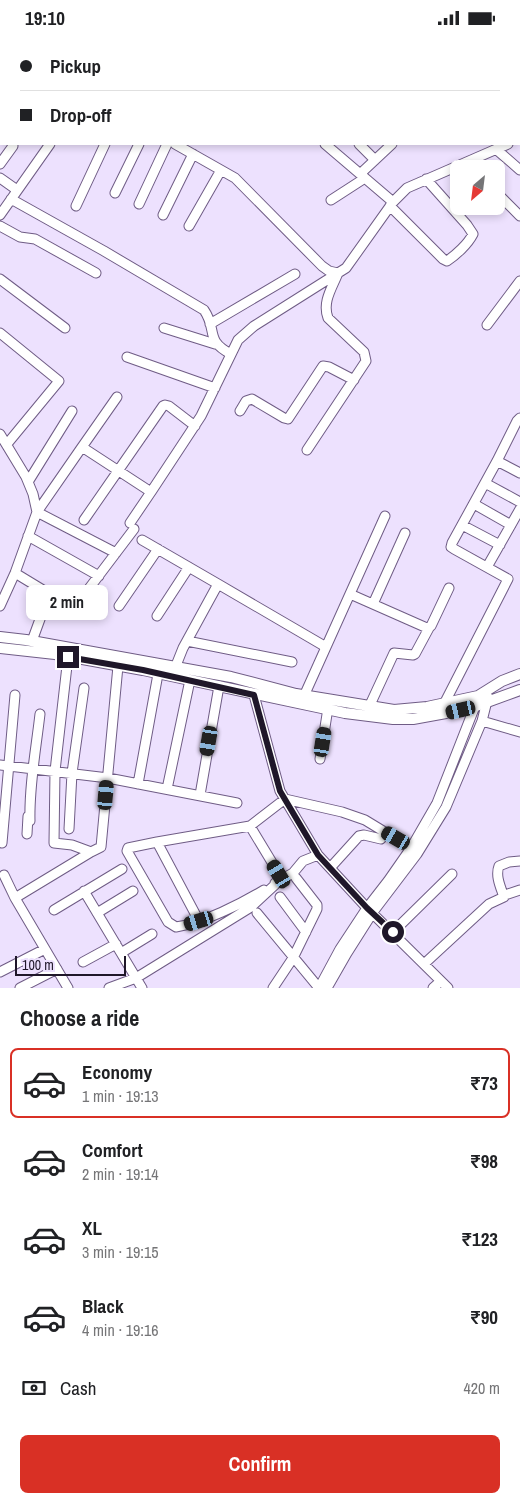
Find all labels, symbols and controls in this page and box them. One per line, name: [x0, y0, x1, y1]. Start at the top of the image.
text: 19:10: [25, 5, 65, 31]
text: Pickup: [50, 53, 101, 79]
text: Drop-off: [50, 102, 111, 128]
north arrow: [450, 160, 505, 215]
map controls: [450, 160, 505, 215]
callout: 2 min: [27, 585, 109, 619]
text: 2 min: [50, 591, 84, 613]
route end: [57, 646, 79, 668]
car: [444, 699, 477, 721]
car: [199, 725, 218, 757]
car: [313, 726, 332, 758]
car: [97, 779, 114, 811]
car: [379, 824, 412, 852]
car: [264, 857, 293, 891]
car: [182, 909, 215, 933]
route start: [382, 921, 404, 943]
scale bar: [15, 953, 126, 976]
text: 100 m: [22, 956, 54, 974]
text: Choose a ride: [20, 1003, 139, 1033]
text: Economy: [82, 1059, 152, 1085]
icon: car: [22, 1061, 67, 1106]
text: ₹73: [470, 1070, 498, 1096]
text: 1 min · 19:13: [82, 1085, 159, 1107]
text: Comfort: [82, 1137, 143, 1163]
icon: car: [22, 1139, 67, 1184]
text: ₹98: [470, 1148, 498, 1174]
text: 2 min · 19:14: [82, 1163, 159, 1185]
text: XL: [82, 1215, 102, 1241]
icon: car: [22, 1217, 67, 1262]
text: ₹123: [461, 1226, 498, 1252]
text: 3 min · 19:15: [82, 1241, 159, 1263]
text: Black: [82, 1293, 124, 1319]
icon: car: [22, 1295, 67, 1340]
text: ₹90: [470, 1304, 498, 1330]
text: 4 min · 19:16: [82, 1319, 159, 1341]
icon: cash: [20, 1374, 48, 1402]
text: Cash: [60, 1375, 96, 1401]
text: 420 m: [464, 1377, 500, 1399]
button: Confirm: [20, 1435, 500, 1493]

